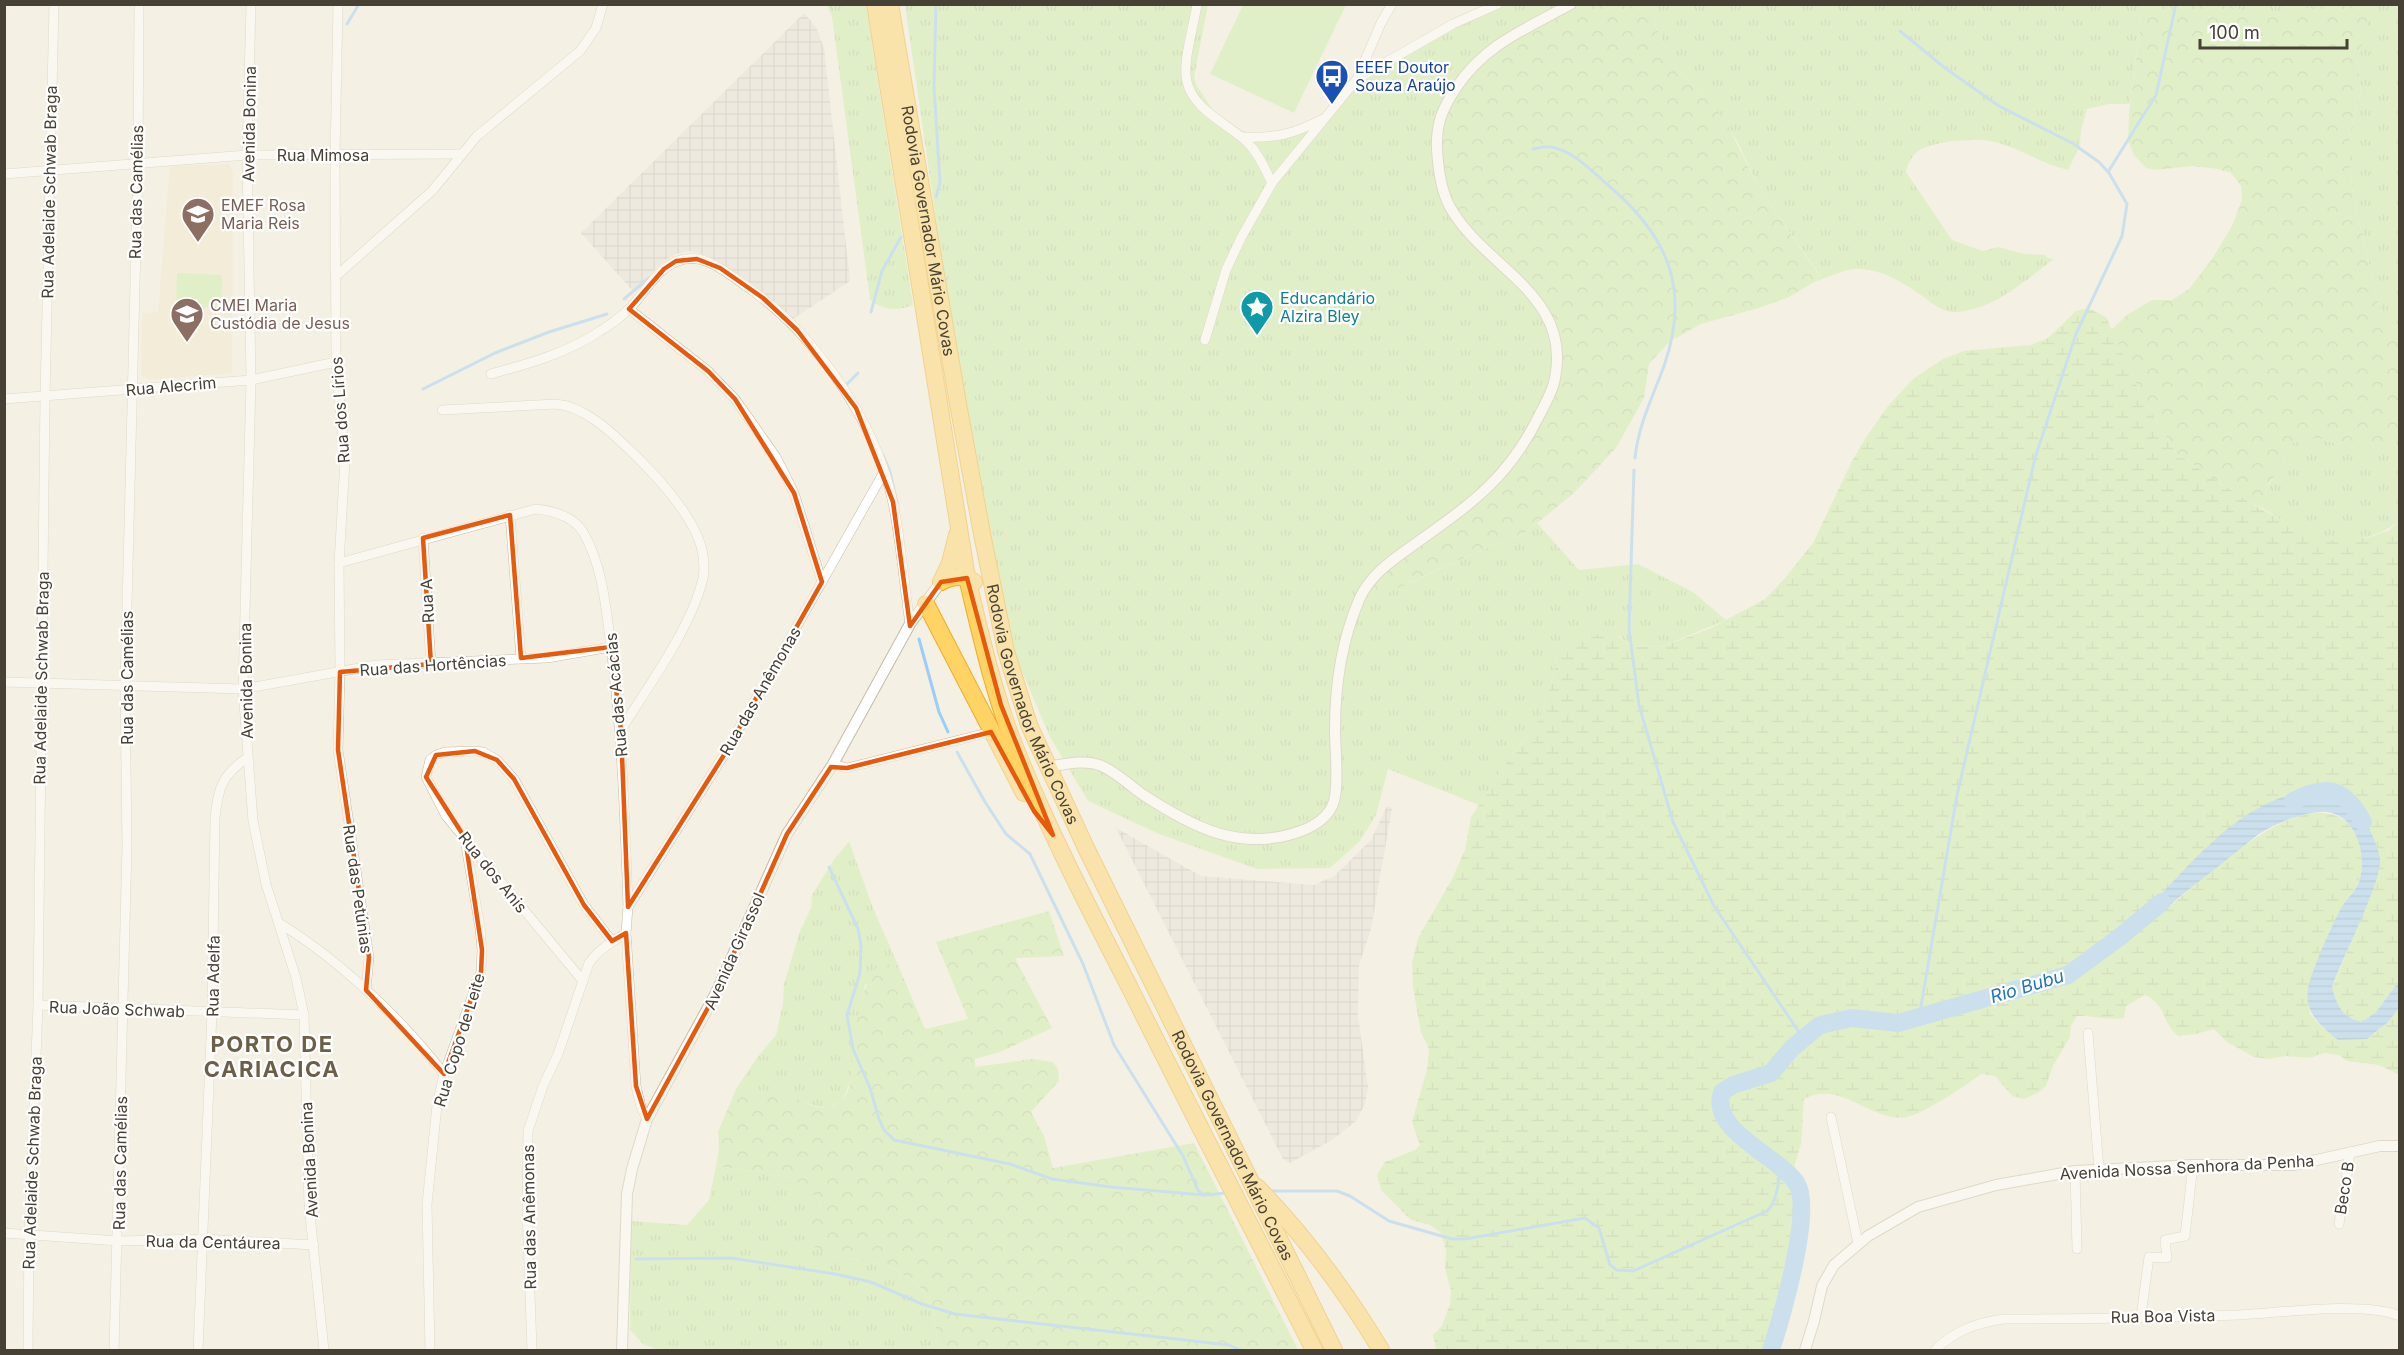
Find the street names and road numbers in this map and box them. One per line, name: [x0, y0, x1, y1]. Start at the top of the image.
street label: Avenida Bonina: [238, 66, 260, 182]
street label: Rua Adelaide Schwab Braga: [37, 85, 61, 299]
street label: Rodovia Governador Mário Covas: [897, 104, 960, 358]
street label: Rua das Camélias: [125, 125, 147, 259]
street label: Rua Mimosa: [277, 145, 369, 165]
street label: Rua dos Lírios: [326, 356, 354, 464]
street label: Rua Alecrim: [125, 372, 217, 400]
street label: Rua Adelaide Schwab Braga: [29, 571, 53, 785]
street label: Rua A: [416, 578, 438, 624]
street label: Rodovia Governador Mário Covas: [982, 582, 1084, 827]
street label: Rua das Camélias: [117, 611, 137, 745]
street label: Avenida Bonina: [235, 623, 257, 739]
street label: Rua das Anêmonas: [715, 623, 805, 759]
street label: Rua das Acácias: [601, 632, 631, 758]
street label: Rua das Hortências: [359, 650, 507, 680]
street label: Rua das Petúnias: [339, 823, 377, 955]
street label: Rua dos Anis: [454, 827, 532, 917]
street label: Avenida Girassol: [699, 889, 769, 1013]
street label: Rua Adelfa: [202, 935, 224, 1017]
street label: Rua Copo de Leite: [429, 971, 489, 1109]
street label: Rua João Schwab: [49, 997, 185, 1021]
street label: Rodovia Governador Mário Covas: [1168, 1027, 1298, 1264]
street label: Rua Adelaide Schwab Braga: [18, 1056, 46, 1270]
street label: Rua das Camélias: [109, 1096, 131, 1230]
street label: Avenida Bonina: [296, 1101, 322, 1219]
street label: Rua das Anêmonas: [518, 1144, 540, 1290]
street label: Avenida Nossa Senhora da Penha: [2059, 1150, 2315, 1184]
street label: Beco B: [2330, 1160, 2358, 1216]
street label: Rua da Centáurea: [145, 1231, 281, 1253]
street label: Rua Boa Vista: [2111, 1305, 2215, 1327]

